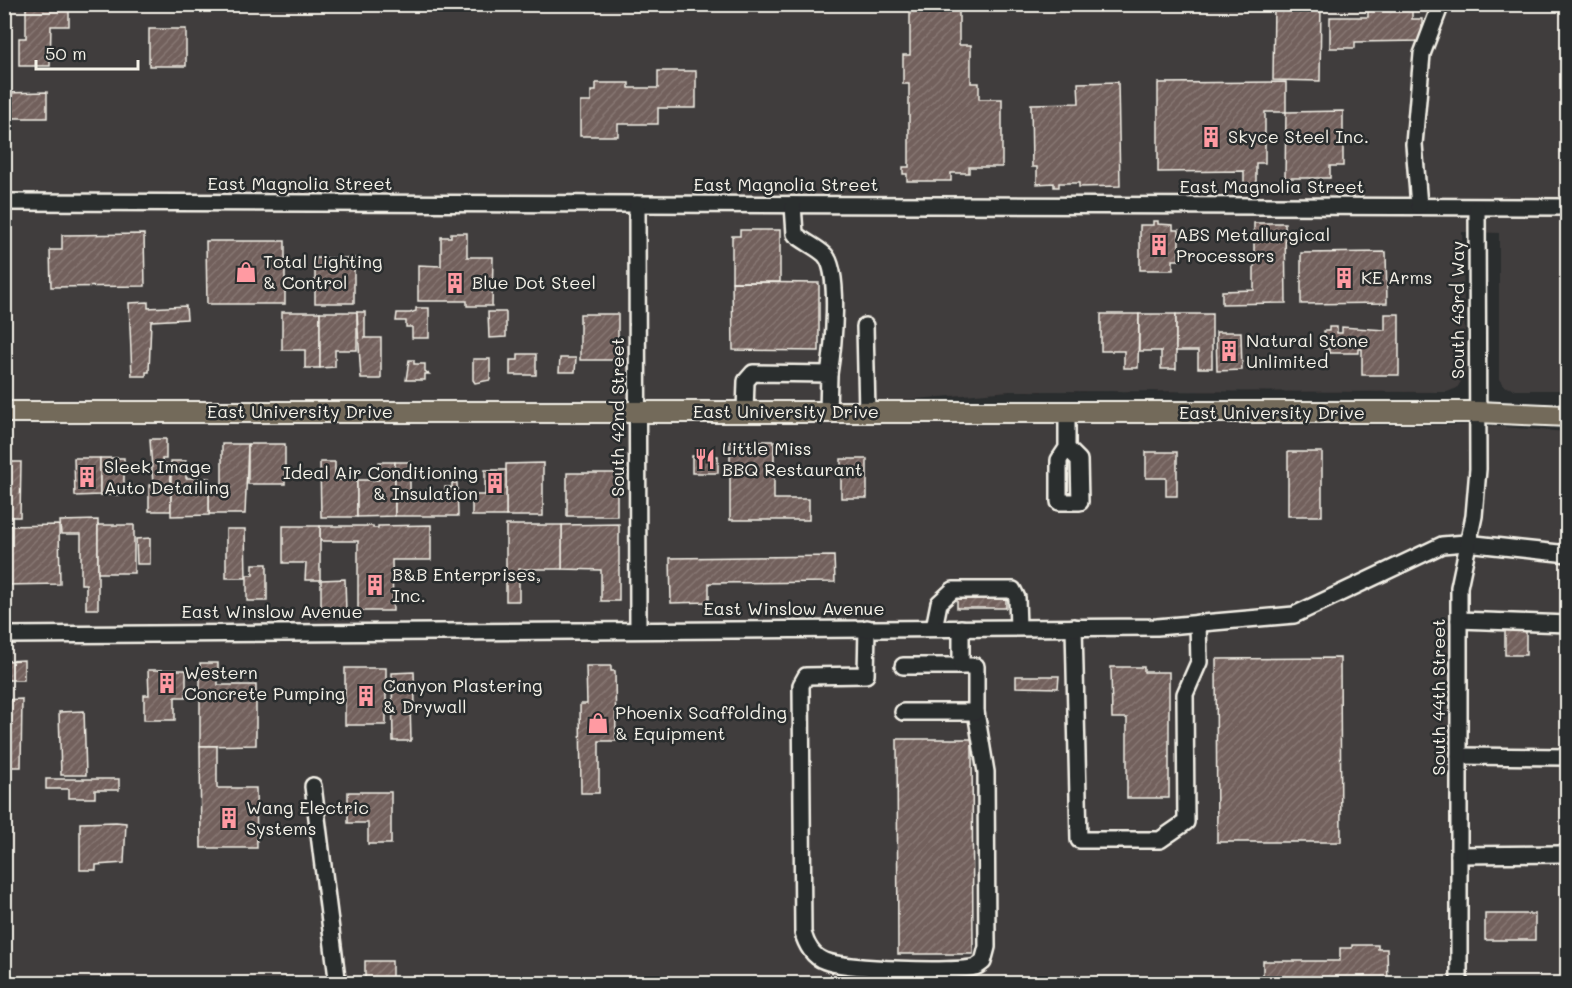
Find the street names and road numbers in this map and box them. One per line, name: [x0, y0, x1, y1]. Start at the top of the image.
street label: East Magnolia Street: [208, 171, 392, 195]
street label: East Magnolia Street: [694, 172, 878, 196]
street label: East Magnolia Street: [1180, 174, 1364, 198]
street label: South 43rd Way: [1445, 241, 1469, 379]
street label: South 42nd Street: [605, 337, 629, 497]
street label: East University Drive: [207, 399, 393, 423]
street label: East University Drive: [693, 399, 879, 423]
street label: East University Drive: [1179, 400, 1365, 424]
street label: East Winslow Avenue: [703, 596, 885, 620]
street label: East Winslow Avenue: [181, 599, 363, 623]
street label: South 44th Street: [1426, 619, 1450, 775]

